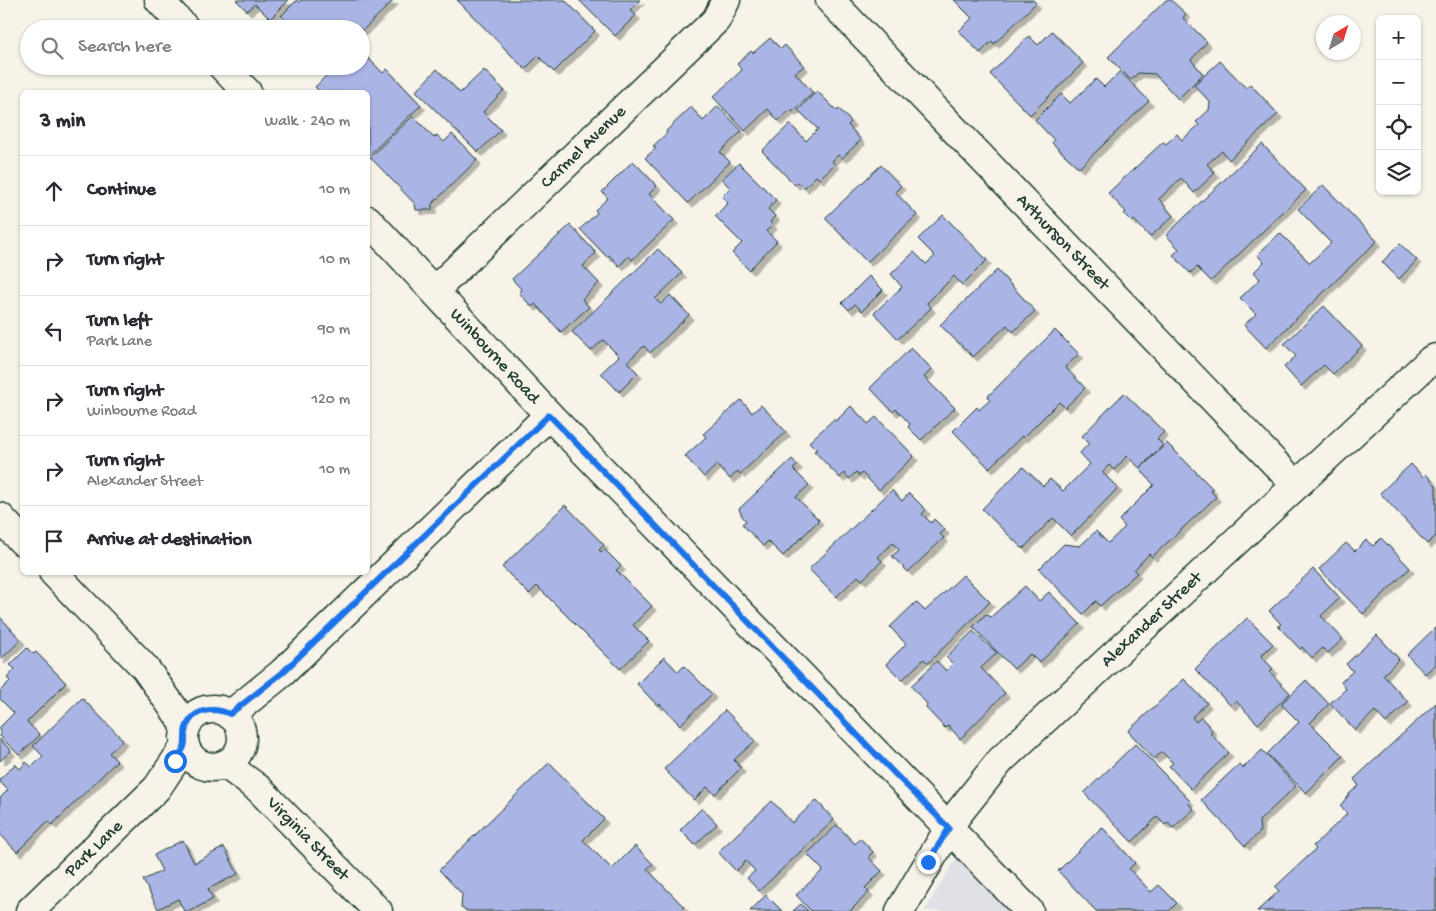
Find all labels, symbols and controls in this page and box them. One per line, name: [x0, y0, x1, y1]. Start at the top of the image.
north arrow: [1316, 15, 1361, 60]
map controls: [1376, 15, 1421, 195]
button: +: [1376, 15, 1421, 60]
search box: [20, 20, 370, 75]
icon: search: [38, 34, 66, 62]
text: Search here: [78, 36, 172, 59]
button: −: [1376, 60, 1421, 105]
street label: Carmel Avenue: [536, 101, 631, 193]
button: locate: [1376, 105, 1421, 150]
text: 3 min: [40, 110, 85, 135]
text: Walk · 240 m: [265, 113, 350, 132]
button: layers: [1376, 150, 1421, 195]
icon: ahead: [40, 177, 68, 205]
text: Continue: [87, 179, 156, 202]
text: 10 m: [319, 181, 350, 200]
street label: Arthurson Street: [1012, 190, 1115, 296]
icon: right: [40, 247, 68, 275]
text: Turn right: [87, 249, 163, 272]
text: 10 m: [319, 251, 350, 270]
street label: Winbourne Road: [445, 304, 545, 410]
text: Turn left: [87, 310, 151, 333]
icon: left: [40, 317, 68, 345]
text: 90 m: [318, 321, 350, 340]
text: Park Lane: [87, 333, 152, 352]
text: Turn right: [87, 380, 163, 403]
icon: right: [40, 387, 68, 415]
text: 120 m: [311, 391, 350, 410]
text: Winbourne Road: [87, 403, 196, 422]
text: Turn right: [87, 450, 163, 473]
icon: right: [40, 457, 68, 485]
text: 10 m: [319, 461, 350, 480]
text: Alexander Street: [87, 473, 203, 492]
icon: arrive: [40, 527, 68, 555]
text: Arrive at destination: [87, 529, 251, 552]
street label: Alexander Street: [1097, 567, 1208, 672]
route start: [164, 750, 187, 773]
street label: Virginia Street: [261, 792, 355, 887]
street label: Park Lane: [60, 816, 128, 883]
route end: [917, 851, 940, 874]

